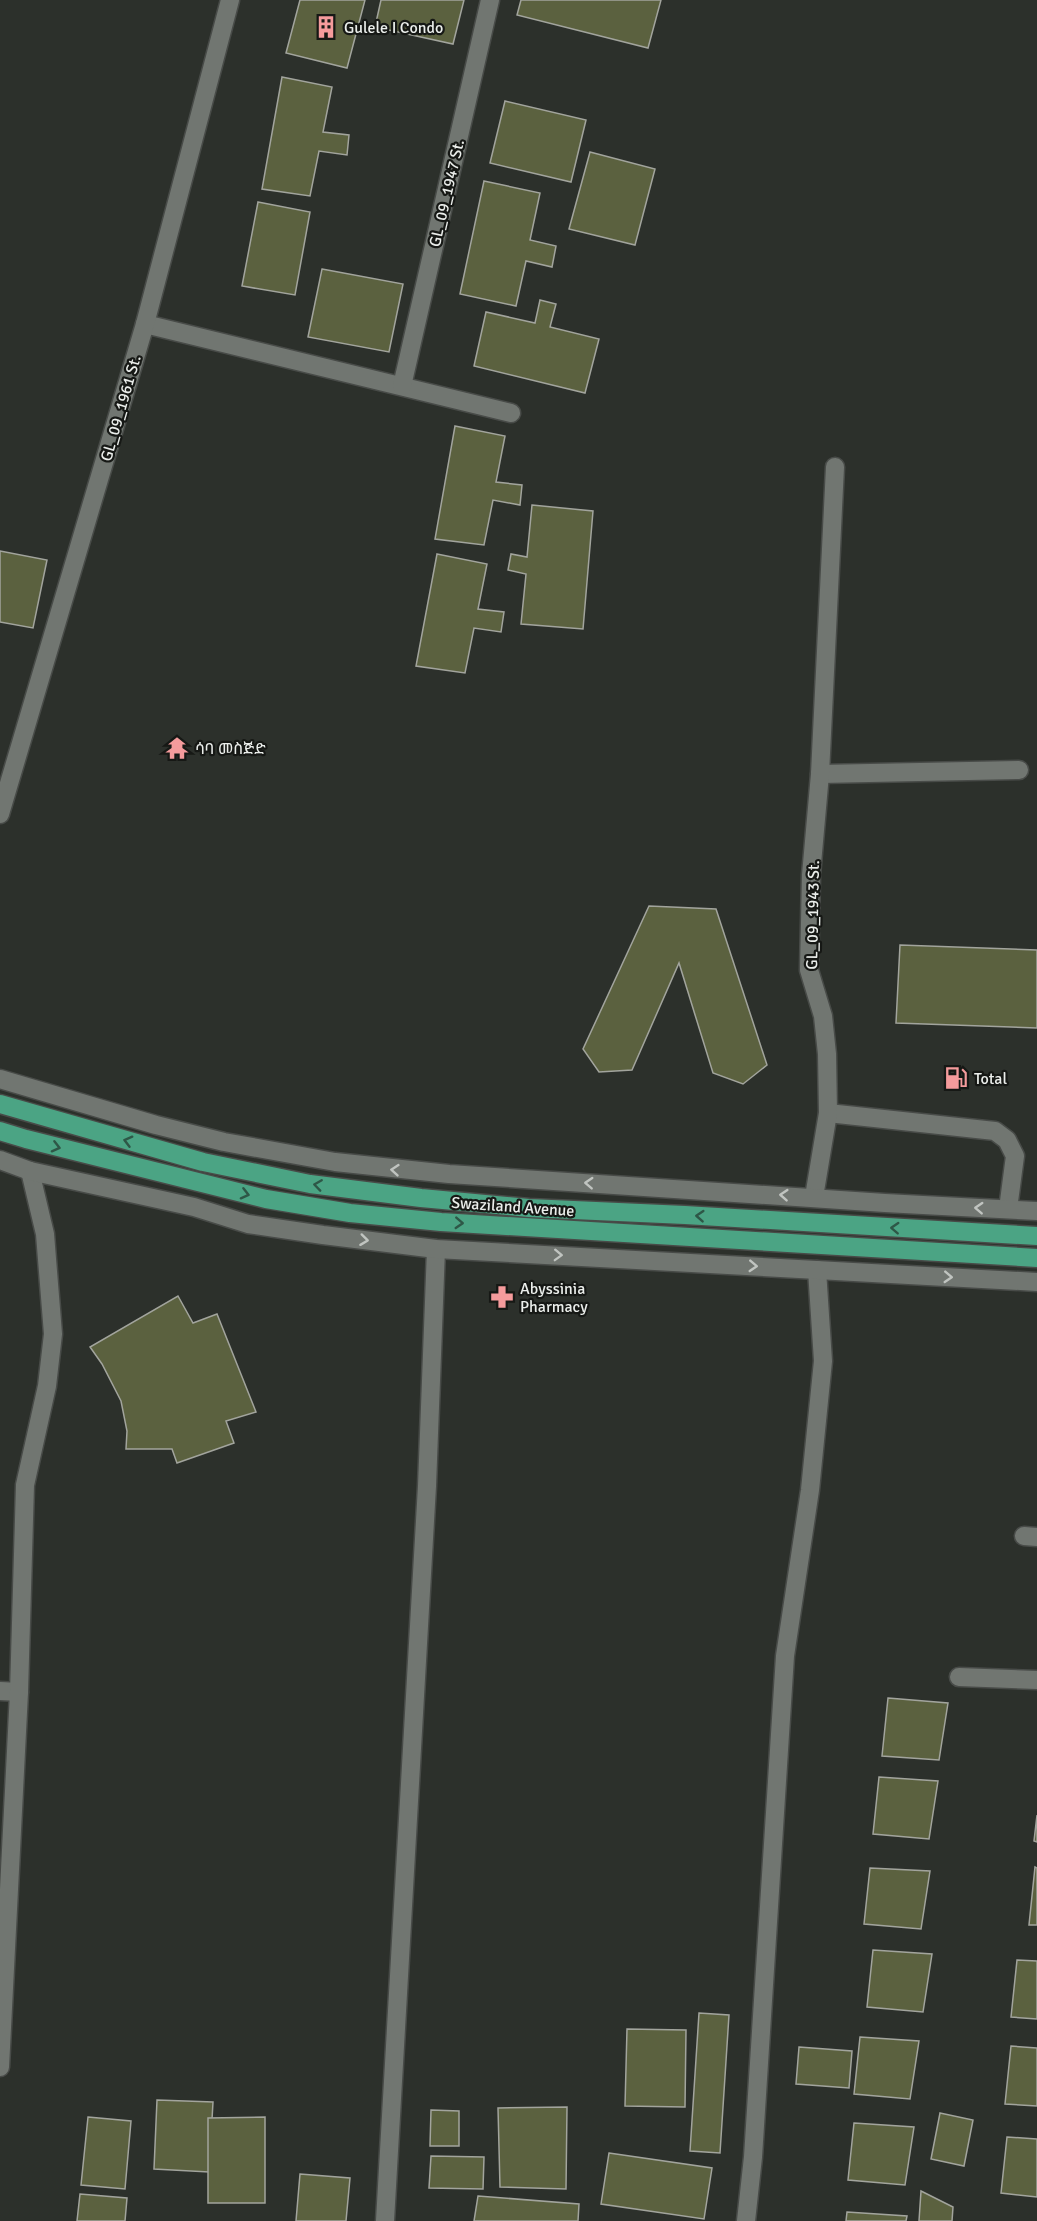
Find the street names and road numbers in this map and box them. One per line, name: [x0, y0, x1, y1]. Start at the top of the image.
street label: GL_09_1947 St.: [425, 138, 469, 249]
street label: GL_09_1961 St.: [96, 353, 146, 464]
street label: GL_09_1943 St.: [802, 860, 824, 970]
street label: Swaziland Avenue: [451, 1193, 575, 1221]

